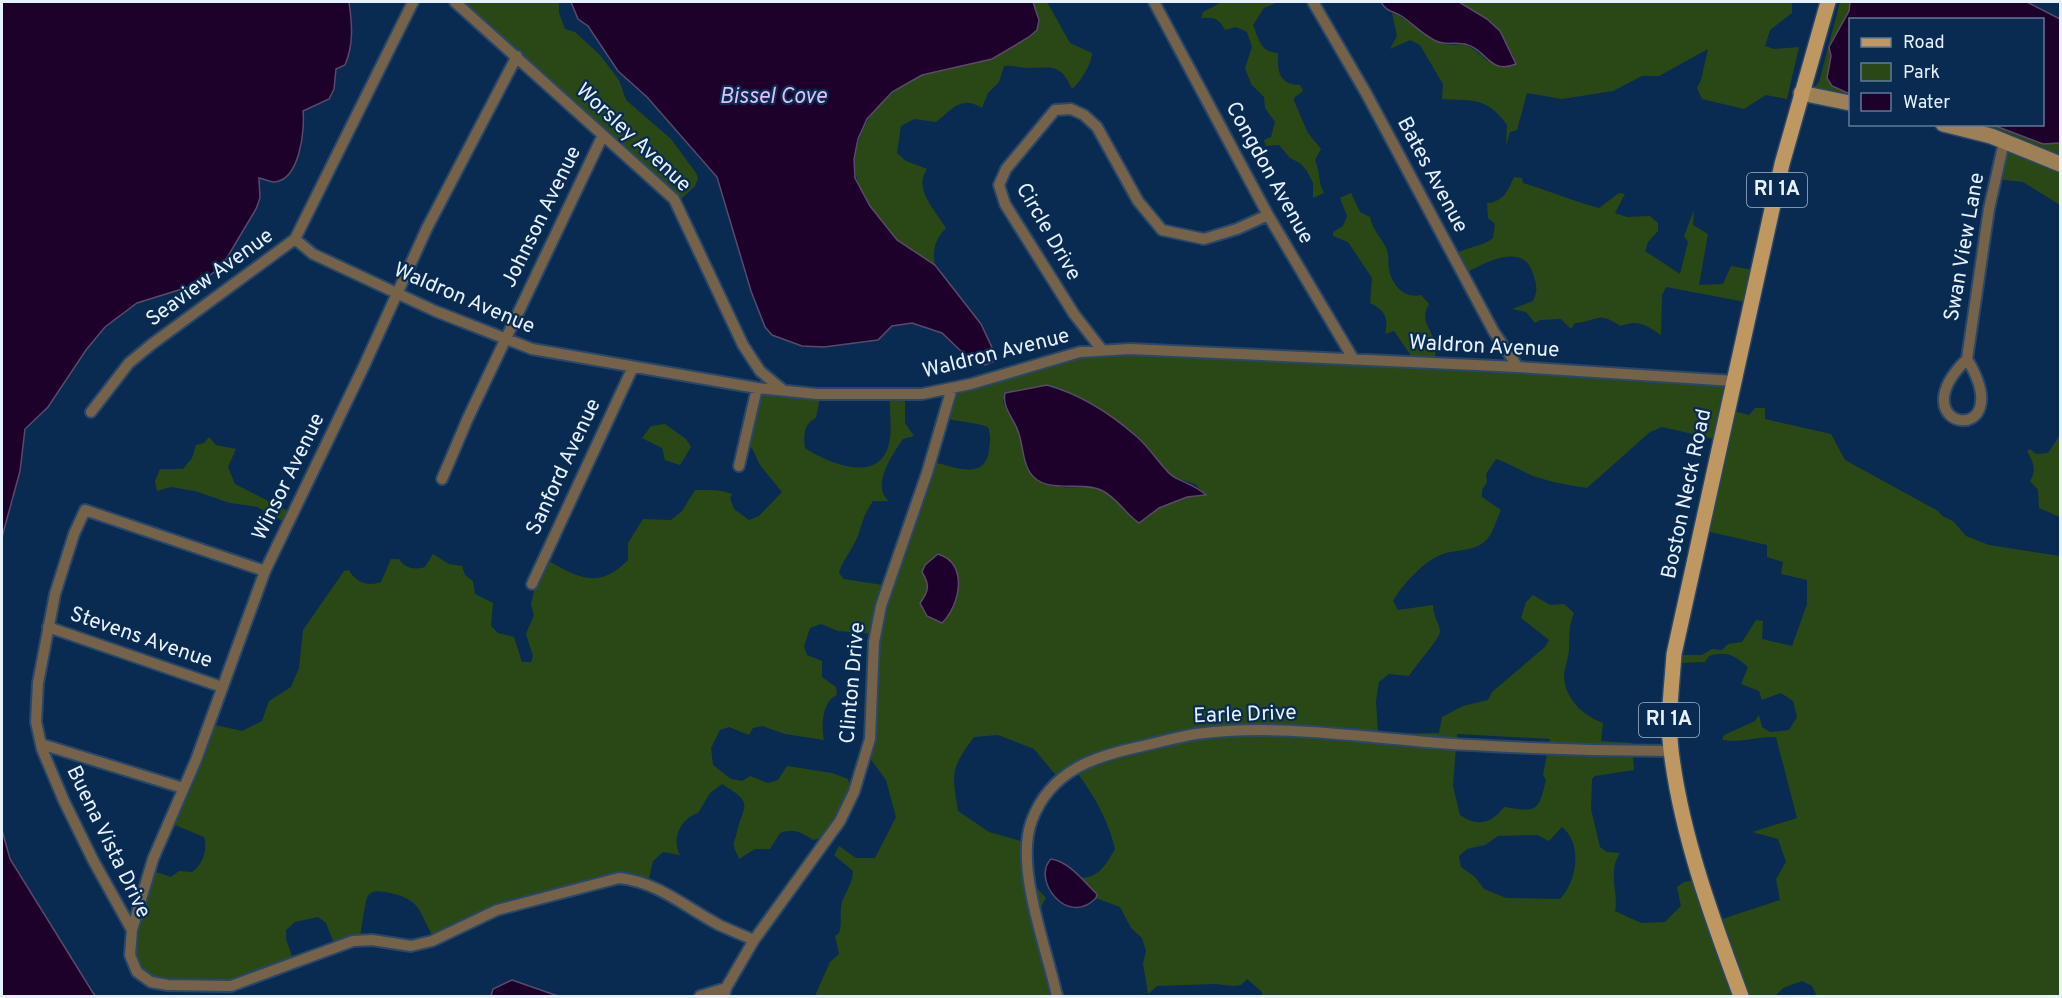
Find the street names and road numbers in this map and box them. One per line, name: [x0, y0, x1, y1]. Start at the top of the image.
street label: Worsley Avenue: [570, 78, 696, 198]
street label: Congdon Avenue: [1219, 97, 1319, 249]
street label: Bates Avenue: [1390, 112, 1474, 238]
street label: Johnson Avenue: [496, 142, 588, 292]
street label: Swan View Lane: [1939, 171, 1991, 323]
road number: RI 1A: [1747, 173, 1807, 207]
street label: Circle Drive: [1009, 178, 1087, 286]
street label: Seaview Avenue: [141, 223, 279, 333]
street label: Waldron Avenue: [389, 257, 539, 341]
street label: Waldron Avenue: [920, 323, 1072, 385]
street label: Waldron Avenue: [1408, 330, 1560, 364]
street label: Sanford Avenue: [521, 394, 607, 540]
street label: Boston Neck Road: [1656, 407, 1718, 581]
street label: Winsor Avenue: [247, 409, 331, 545]
street label: Stevens Avenue: [66, 601, 216, 675]
street label: Clinton Drive: [834, 621, 872, 745]
street label: Earle Drive: [1193, 700, 1297, 730]
road number: RI 1A: [1639, 703, 1699, 737]
street label: Buena Vista Drive: [59, 761, 157, 923]

